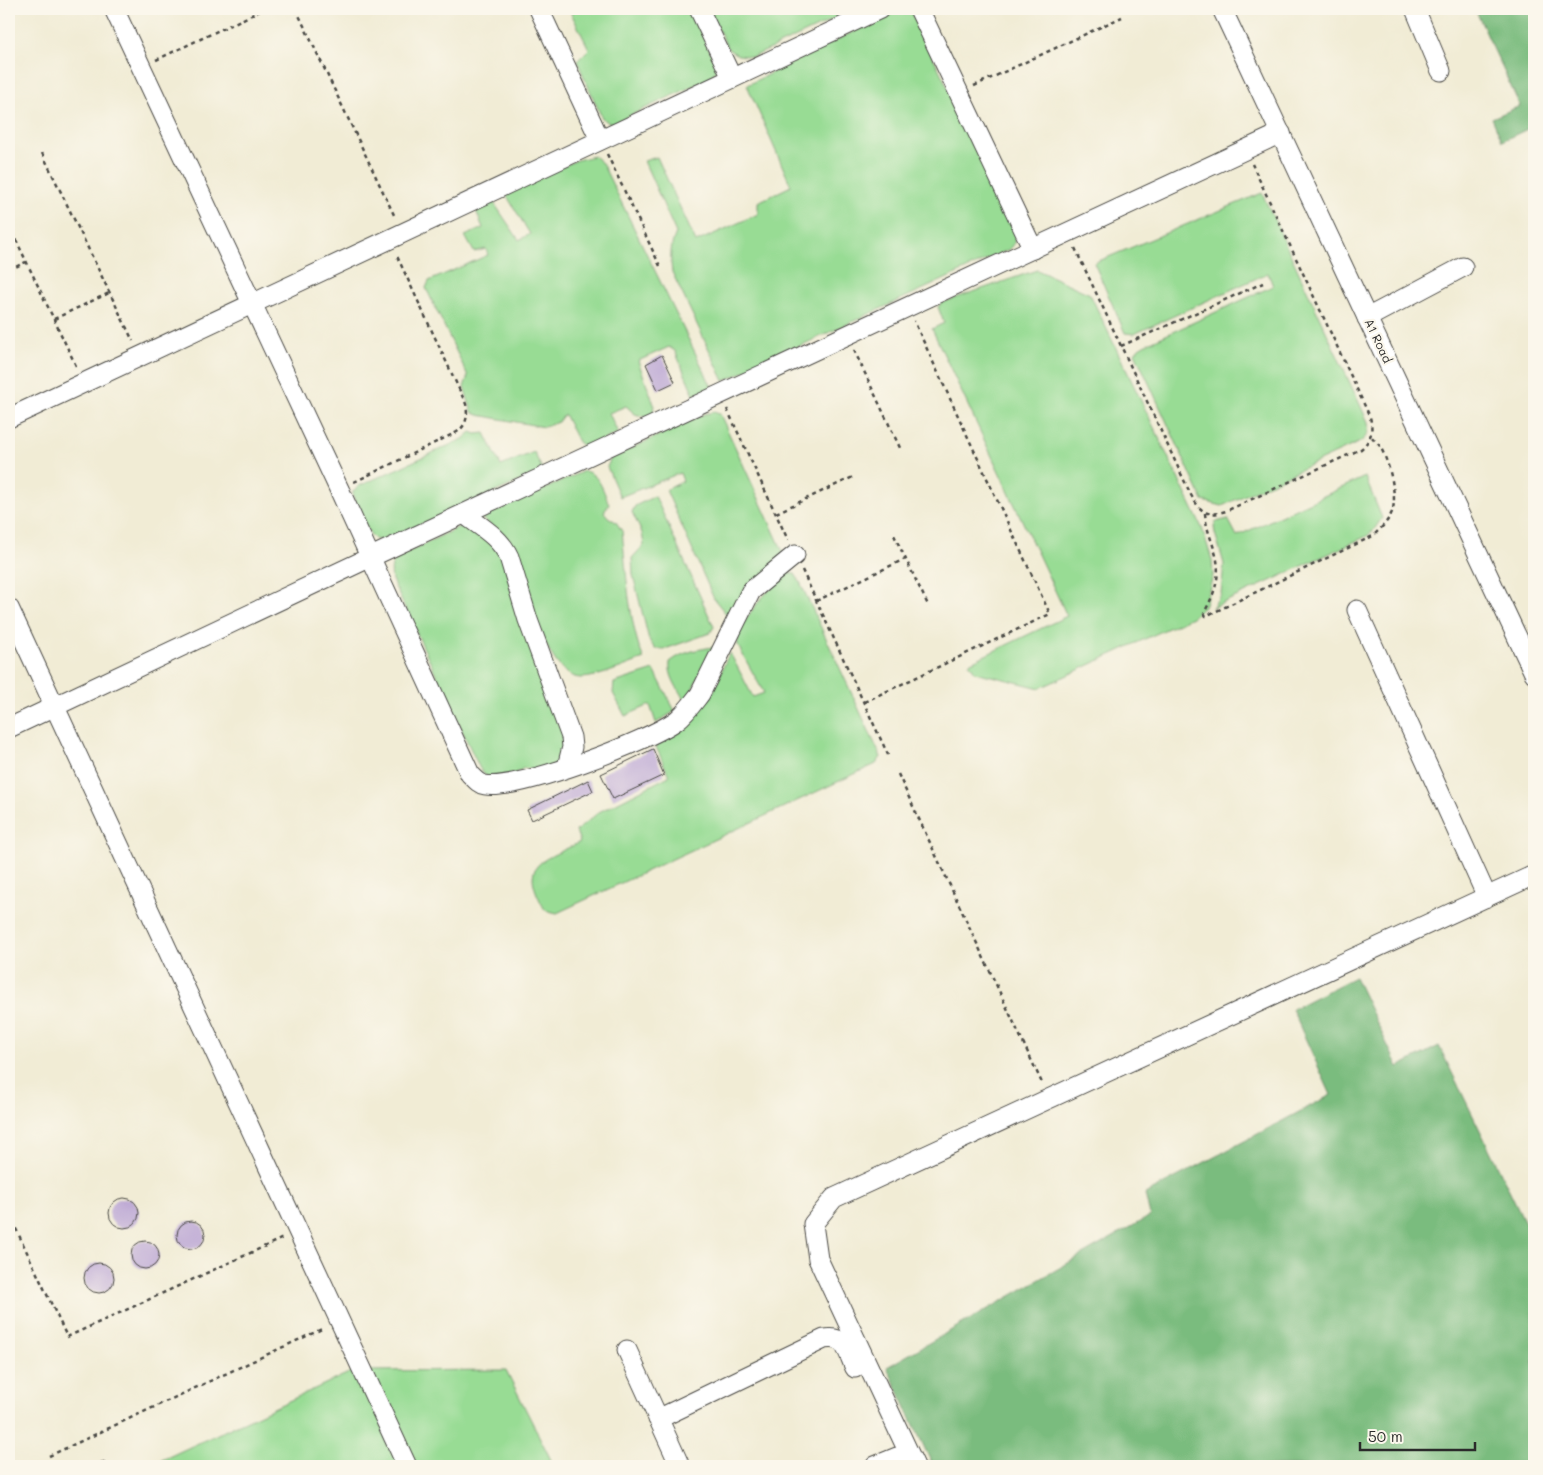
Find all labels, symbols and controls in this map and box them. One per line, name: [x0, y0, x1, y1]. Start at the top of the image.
street label: A1 Road: [1362, 316, 1396, 366]
scale bar: [1360, 1420, 1476, 1452]
text: 50 m: [1368, 1426, 1403, 1446]

